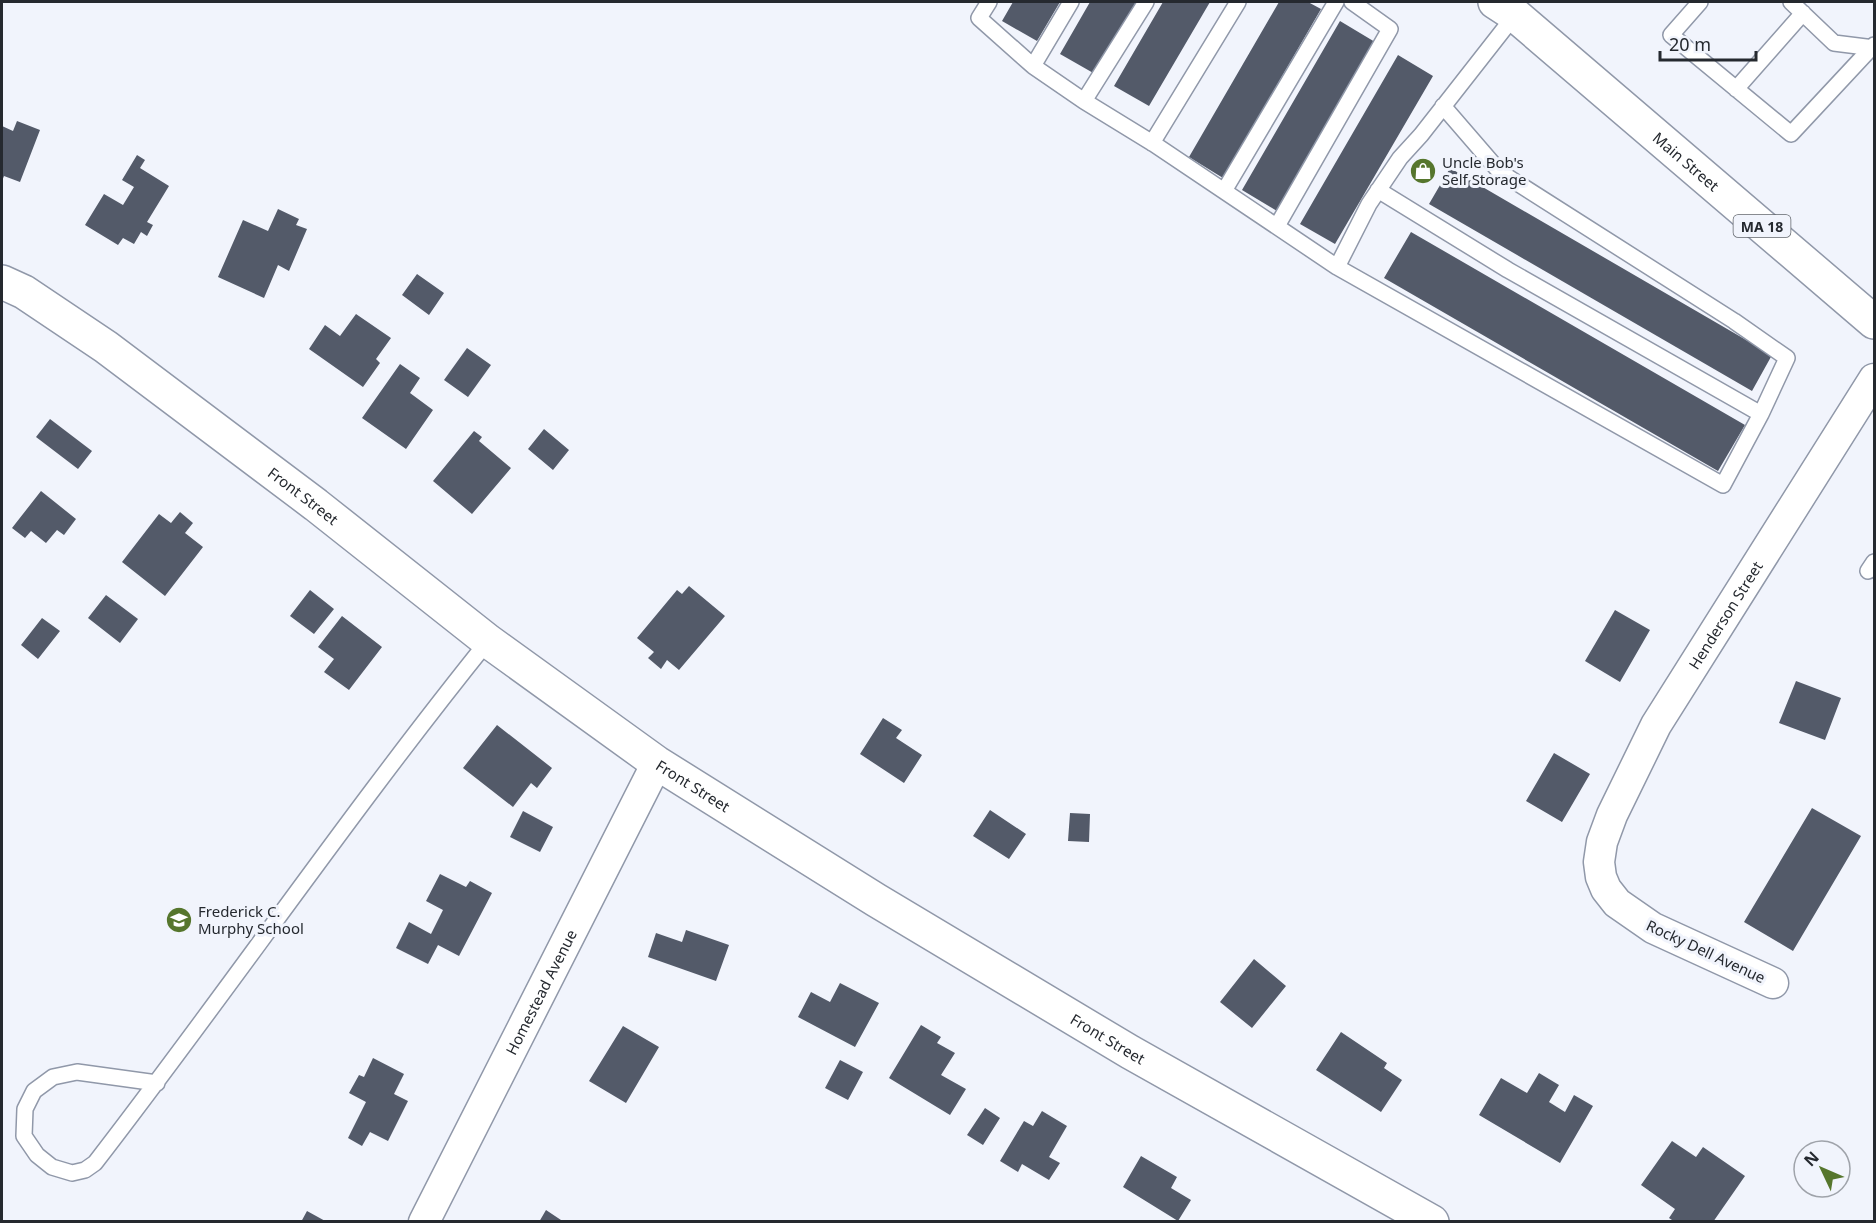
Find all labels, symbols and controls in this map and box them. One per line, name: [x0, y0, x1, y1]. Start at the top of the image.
scale bar: [1660, 24, 1756, 62]
text: 20 m: [1669, 32, 1711, 56]
street label: Main Street: [1649, 127, 1724, 196]
place label: Uncle Bob's Self Storage: [1442, 152, 1526, 189]
shop icon: Uncle Bob's Self Storage: [1408, 156, 1438, 186]
road number: MA 18: [1734, 215, 1790, 237]
street label: Front Street: [264, 463, 343, 529]
street label: Henderson Street: [1684, 557, 1767, 673]
street label: Front Street: [652, 755, 734, 816]
place label: Frederick C. Murphy School: [198, 901, 304, 938]
school or university icon: Frederick C. Murphy School: [164, 905, 194, 935]
street label: Rocky Dell Avenue: [1643, 915, 1769, 987]
street label: Homestead Avenue: [501, 926, 581, 1058]
street label: Front Street: [1067, 1009, 1149, 1069]
north arrow: [1792, 1139, 1852, 1199]
text: N: [1799, 1146, 1824, 1171]

